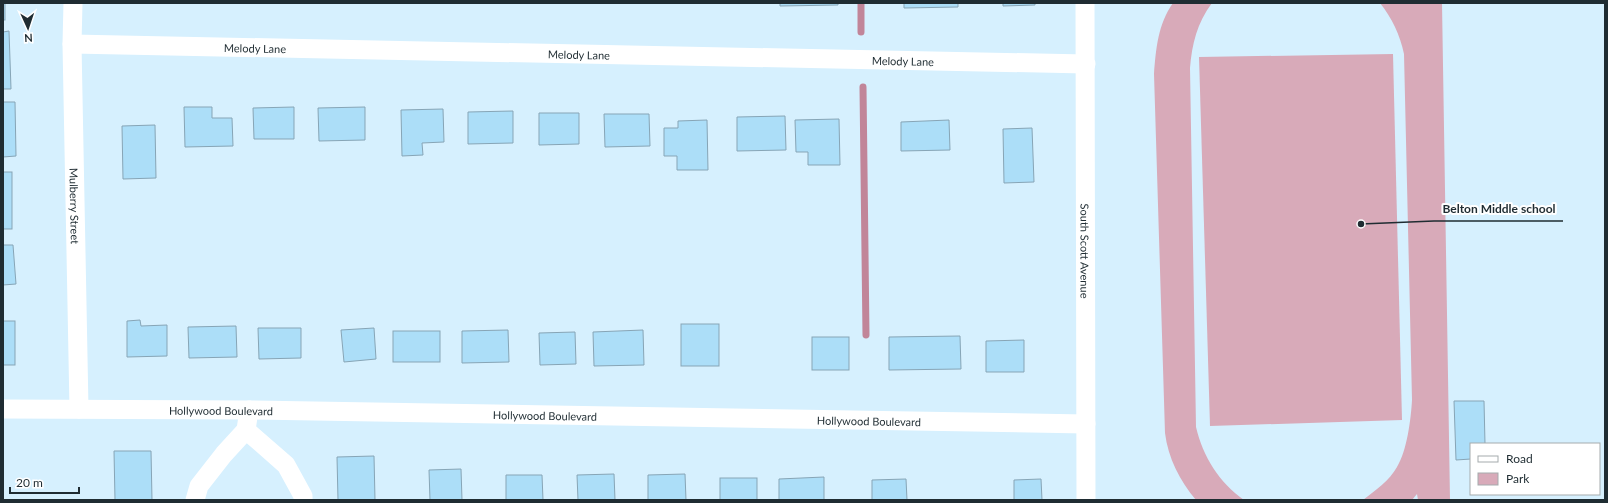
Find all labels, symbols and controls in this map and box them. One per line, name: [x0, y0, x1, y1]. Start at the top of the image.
north arrow: [8, 8, 48, 48]
text: N: [24, 32, 33, 45]
street label: Melody Lane: [224, 40, 286, 55]
street label: Melody Lane: [548, 47, 610, 61]
street label: Melody Lane: [872, 53, 934, 68]
street label: Mulberry Street: [68, 168, 82, 244]
callout: Belton Middle school: [1434, 197, 1563, 221]
text: Belton Middle school: [1442, 201, 1556, 216]
street label: South Scott Avenue: [1079, 204, 1092, 299]
street label: Hollywood Boulevard: [169, 403, 273, 417]
street label: Hollywood Boulevard: [493, 408, 597, 422]
street label: Hollywood Boulevard: [817, 413, 921, 428]
legend: [1470, 443, 1600, 495]
text: Road: [1506, 451, 1533, 466]
scale bar: [10, 469, 79, 495]
text: Park: [1506, 471, 1530, 486]
text: 20 m: [16, 475, 43, 490]

